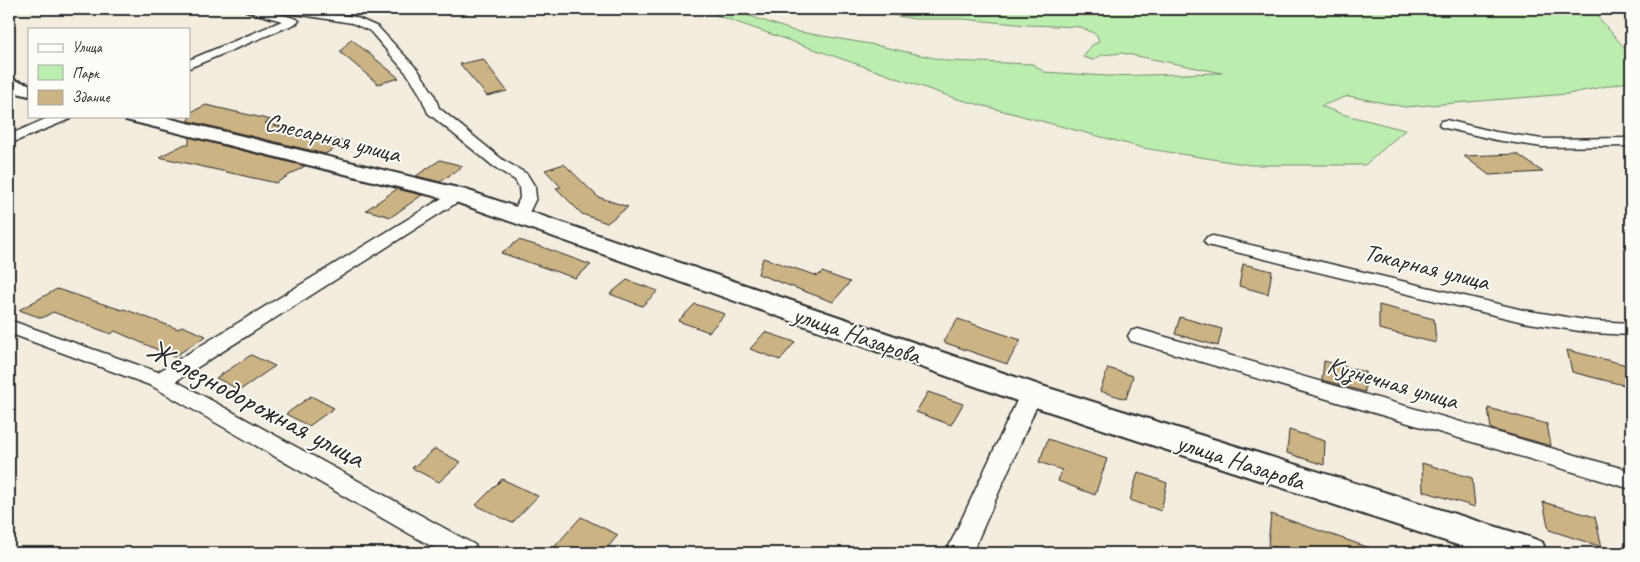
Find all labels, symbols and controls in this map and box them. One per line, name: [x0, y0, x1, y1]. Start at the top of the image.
legend: [28, 28, 190, 118]
text: Улица: [72, 38, 103, 57]
text: Парк: [72, 64, 100, 83]
text: Здание: [72, 88, 111, 107]
street label: Слесарная улица: [262, 106, 406, 171]
street label: Токарная улица: [1361, 236, 1495, 298]
street label: улица Назарова: [787, 298, 927, 372]
street label: Железнодорожная улица: [141, 330, 373, 477]
street label: Кузнечная улица: [1323, 349, 1464, 418]
street label: улица Назарова: [1171, 426, 1311, 498]

